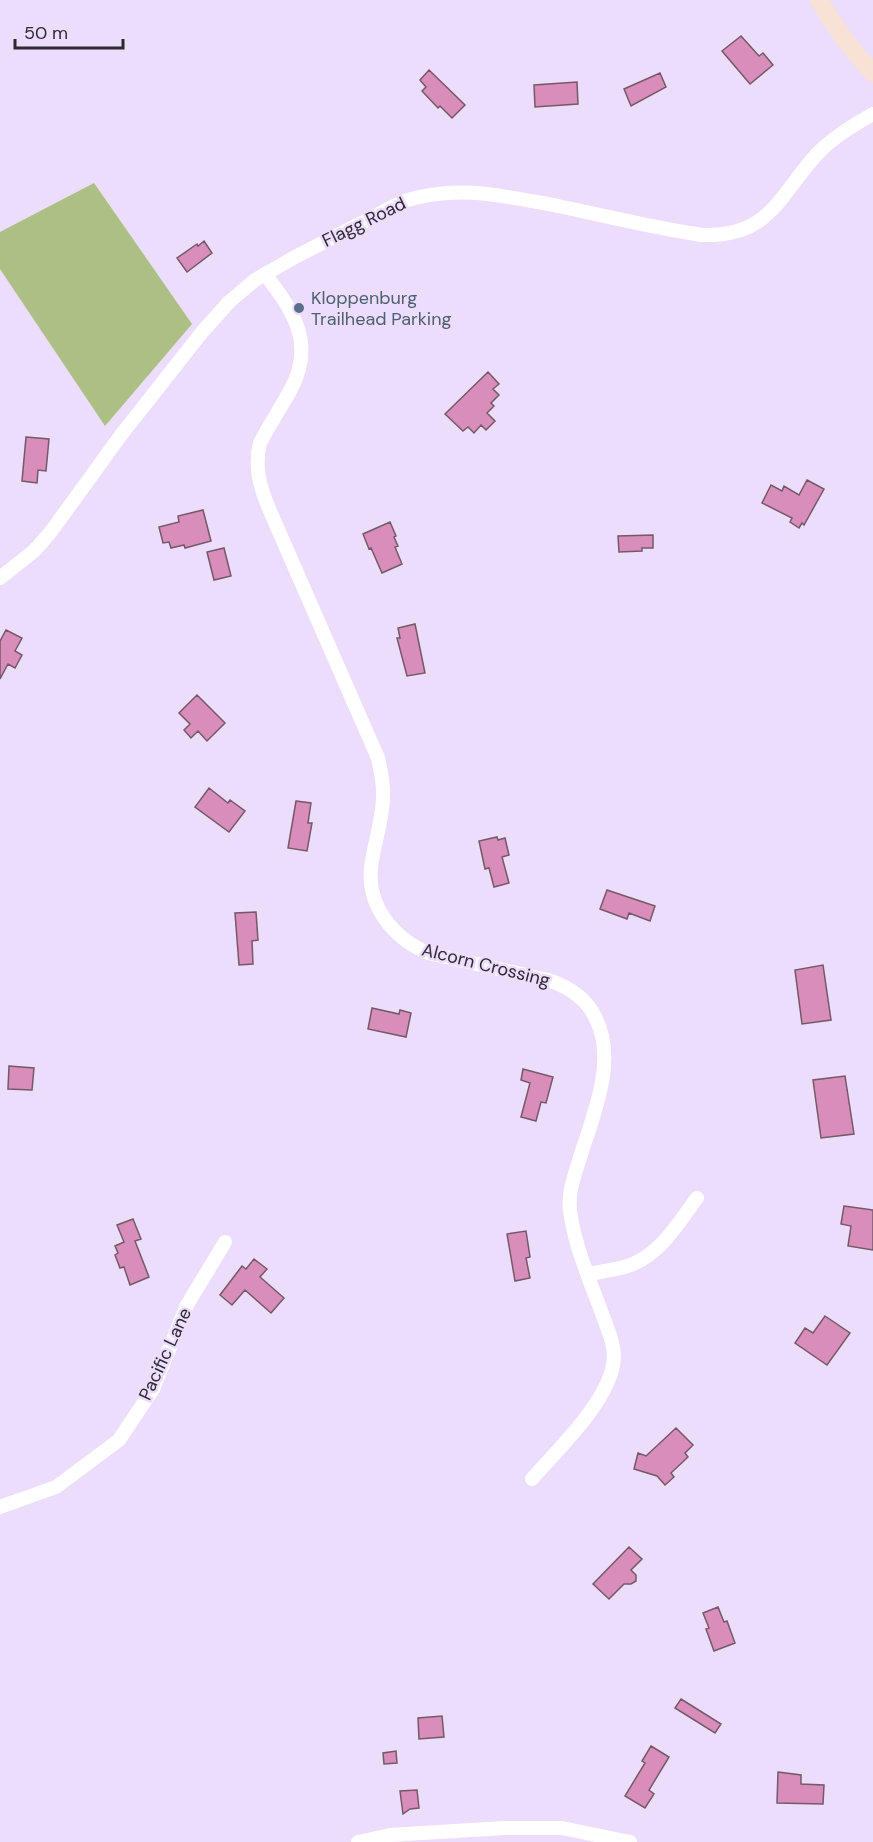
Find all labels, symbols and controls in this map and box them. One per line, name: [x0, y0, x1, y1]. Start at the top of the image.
scale bar: [15, 12, 123, 50]
text: 50 m: [24, 21, 68, 45]
street label: Flagg Road: [318, 191, 410, 253]
place label: Kloppenburg Trailhead Parking: [311, 286, 452, 331]
marker: Kloppenburg Trailhead Parking: [292, 301, 306, 315]
street label: Alcorn Crossing: [419, 937, 553, 993]
street label: Pacific Lane: [133, 1304, 197, 1404]

